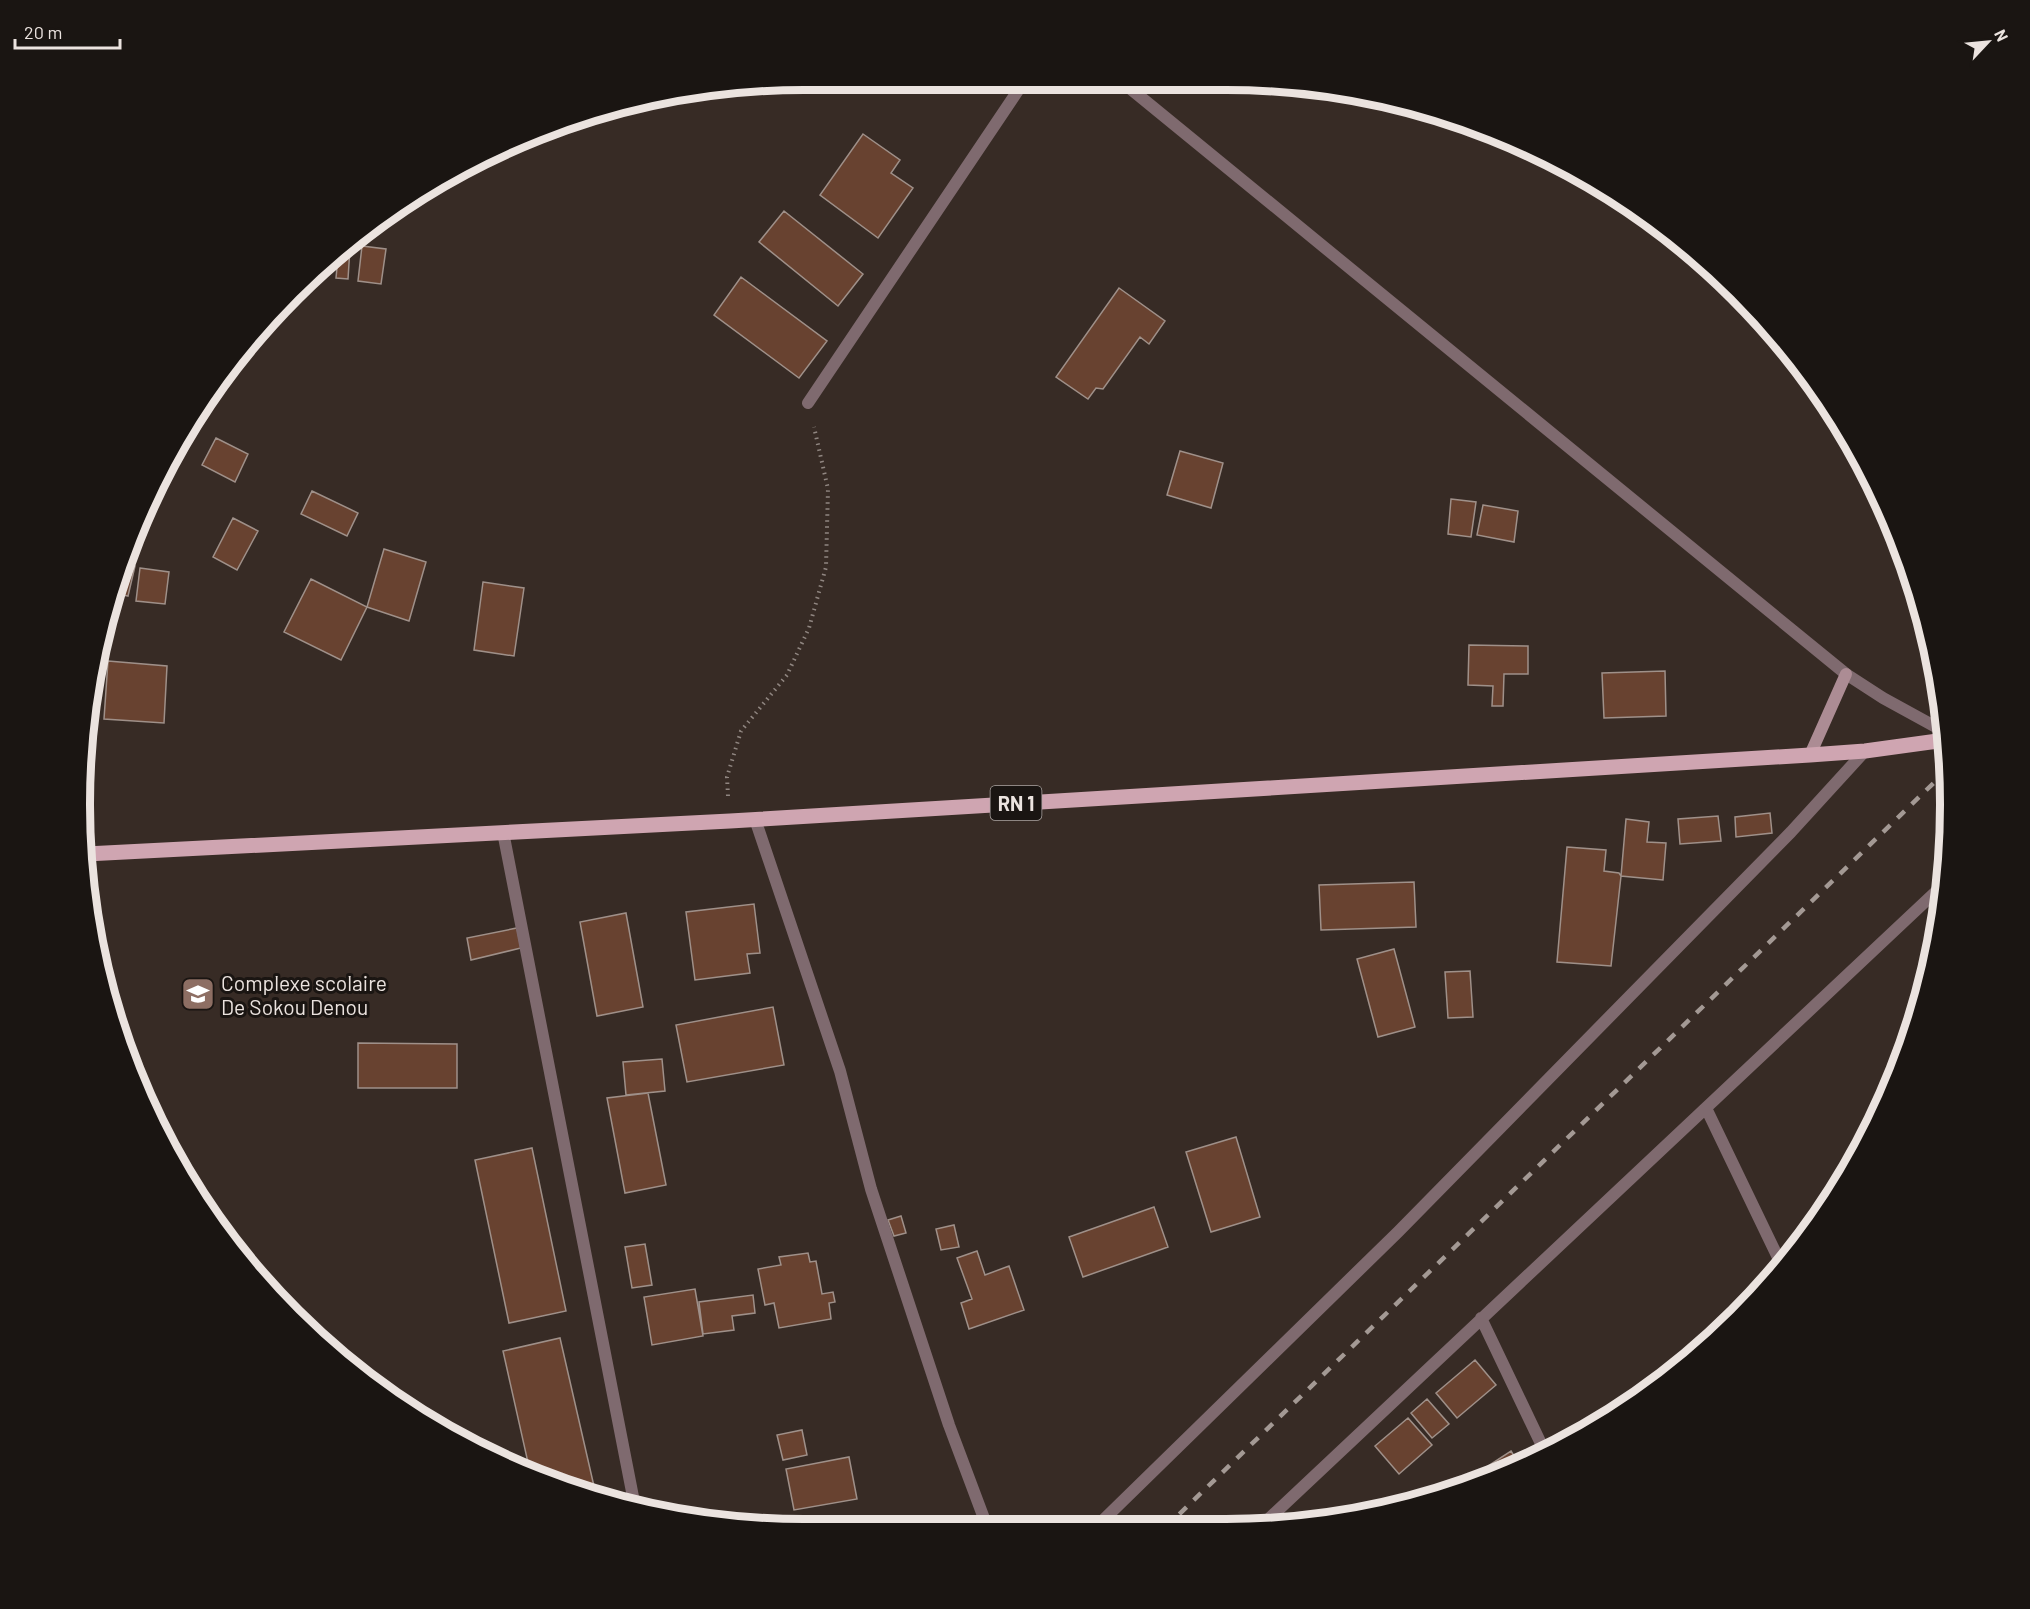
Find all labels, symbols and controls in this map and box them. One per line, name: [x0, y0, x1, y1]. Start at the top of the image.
scale bar: [15, 12, 120, 50]
north arrow: [1958, 12, 2018, 72]
text: 20 m: [24, 21, 62, 43]
text: N: [1991, 26, 2013, 44]
road number: RN 1: [990, 786, 1042, 820]
place label: Complexe scolaire De Sokou Denou: [221, 970, 387, 1019]
school or university icon: Complexe scolaire De Sokou Denou: [180, 976, 216, 1012]

